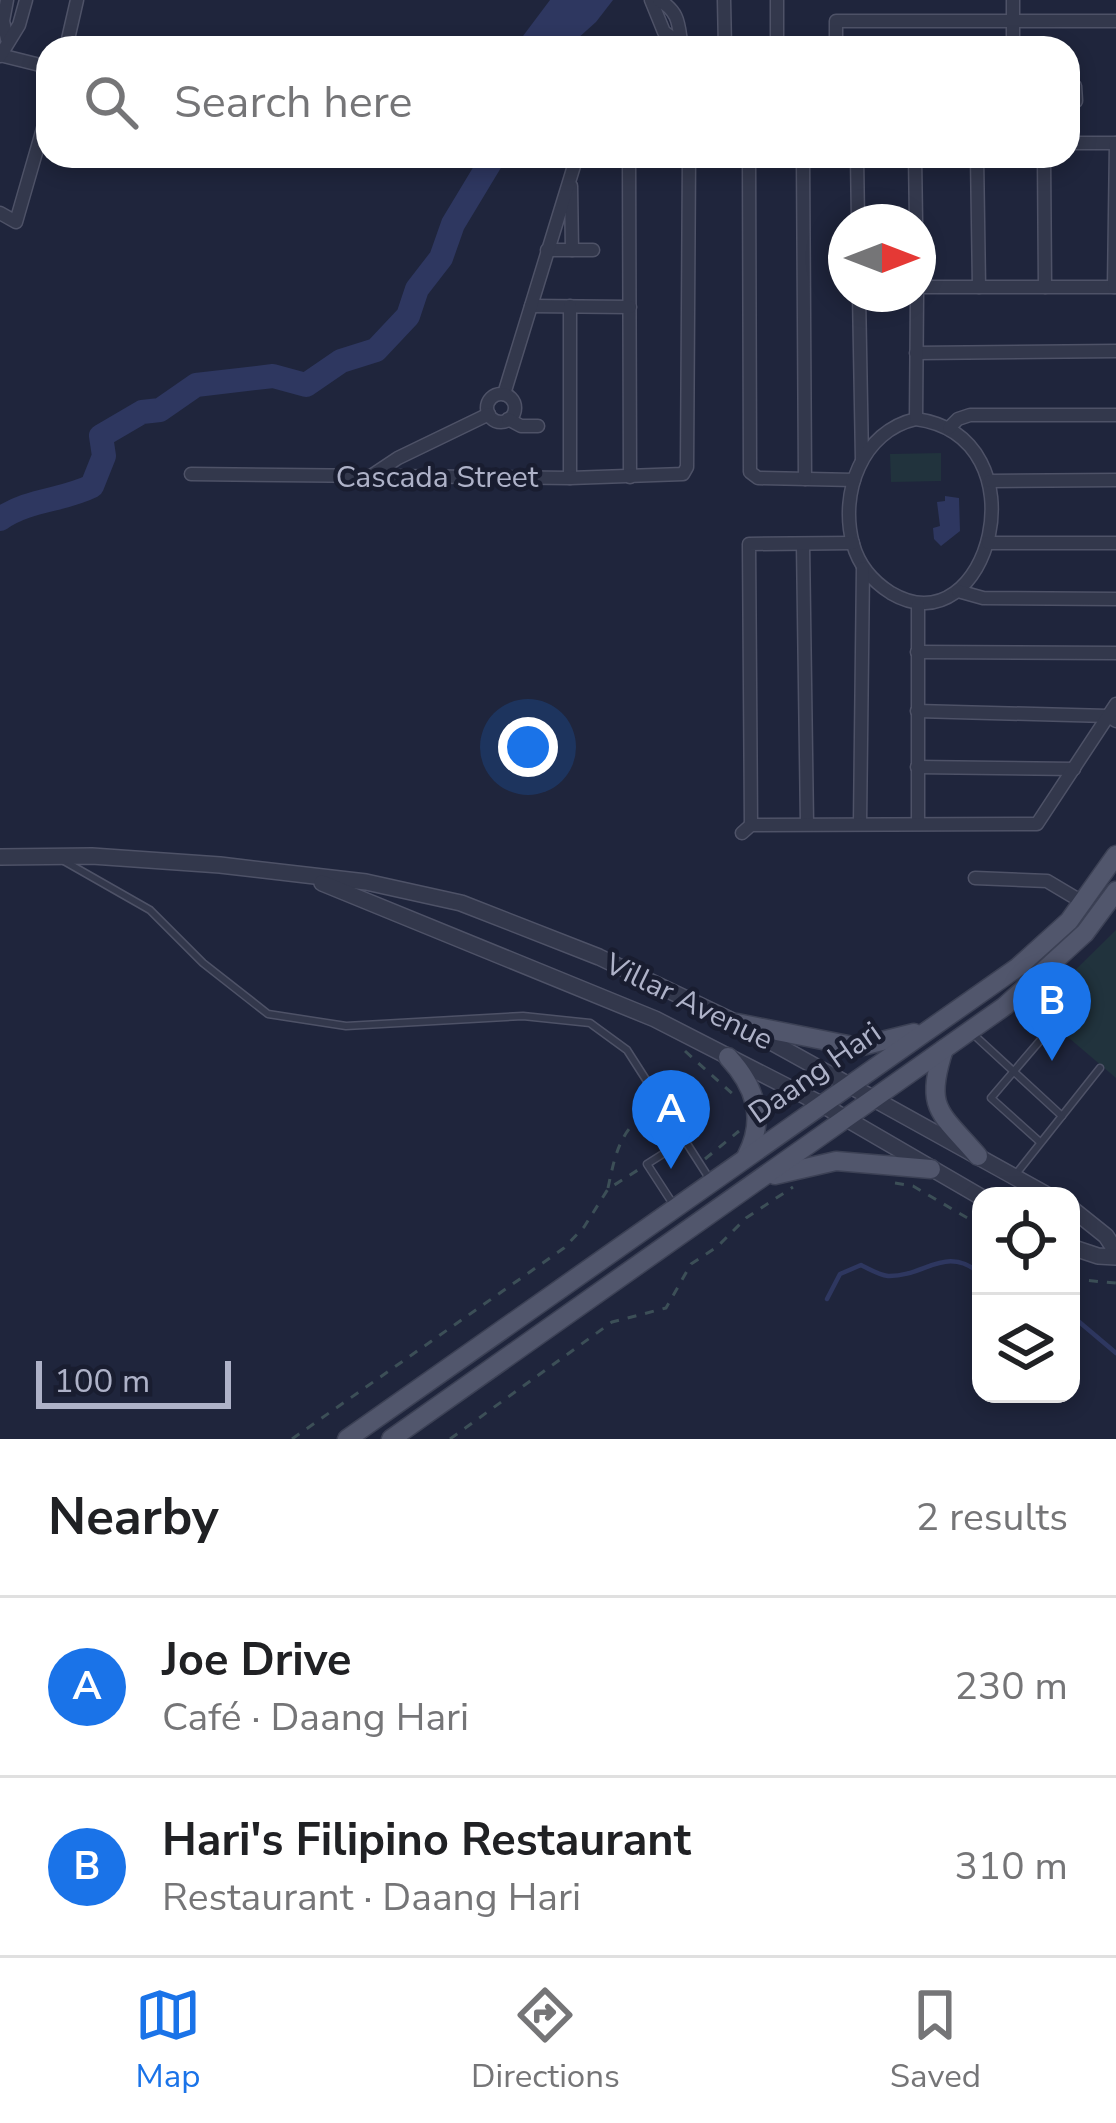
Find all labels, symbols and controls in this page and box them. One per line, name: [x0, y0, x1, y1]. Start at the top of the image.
search box: [36, 36, 1080, 168]
icon: search: [78, 69, 144, 135]
text: Search here: [174, 72, 413, 133]
north arrow: [828, 204, 936, 312]
street label: Cascada Street: [336, 457, 539, 498]
your location: [498, 717, 558, 777]
street label: Villar Avenue: [597, 943, 780, 1060]
pin: B: [1013, 962, 1091, 1061]
street label: Daang Hari: [741, 1012, 889, 1134]
pin: A: [632, 1070, 710, 1169]
map controls: [972, 1187, 1080, 1403]
button: locate: [972, 1187, 1080, 1295]
button: layers: [972, 1295, 1080, 1403]
scale bar: [36, 1355, 231, 1408]
text: 100 m: [54, 1359, 150, 1404]
text: Nearby: [48, 1482, 219, 1552]
text: 2 results: [916, 1491, 1068, 1544]
text: Joe Drive: [162, 1630, 352, 1691]
text: A: [72, 1660, 102, 1713]
text: 230 m: [954, 1660, 1068, 1713]
text: Café · Daang Hari: [162, 1691, 469, 1744]
text: Hari's Filipino Restaurant: [162, 1810, 691, 1871]
text: B: [74, 1840, 100, 1893]
text: 310 m: [954, 1840, 1068, 1893]
text: Restaurant · Daang Hari: [162, 1871, 581, 1924]
tab: Map: [135, 1982, 201, 2099]
tab: Directions: [471, 1982, 620, 2099]
tab: Saved: [890, 1982, 981, 2099]

